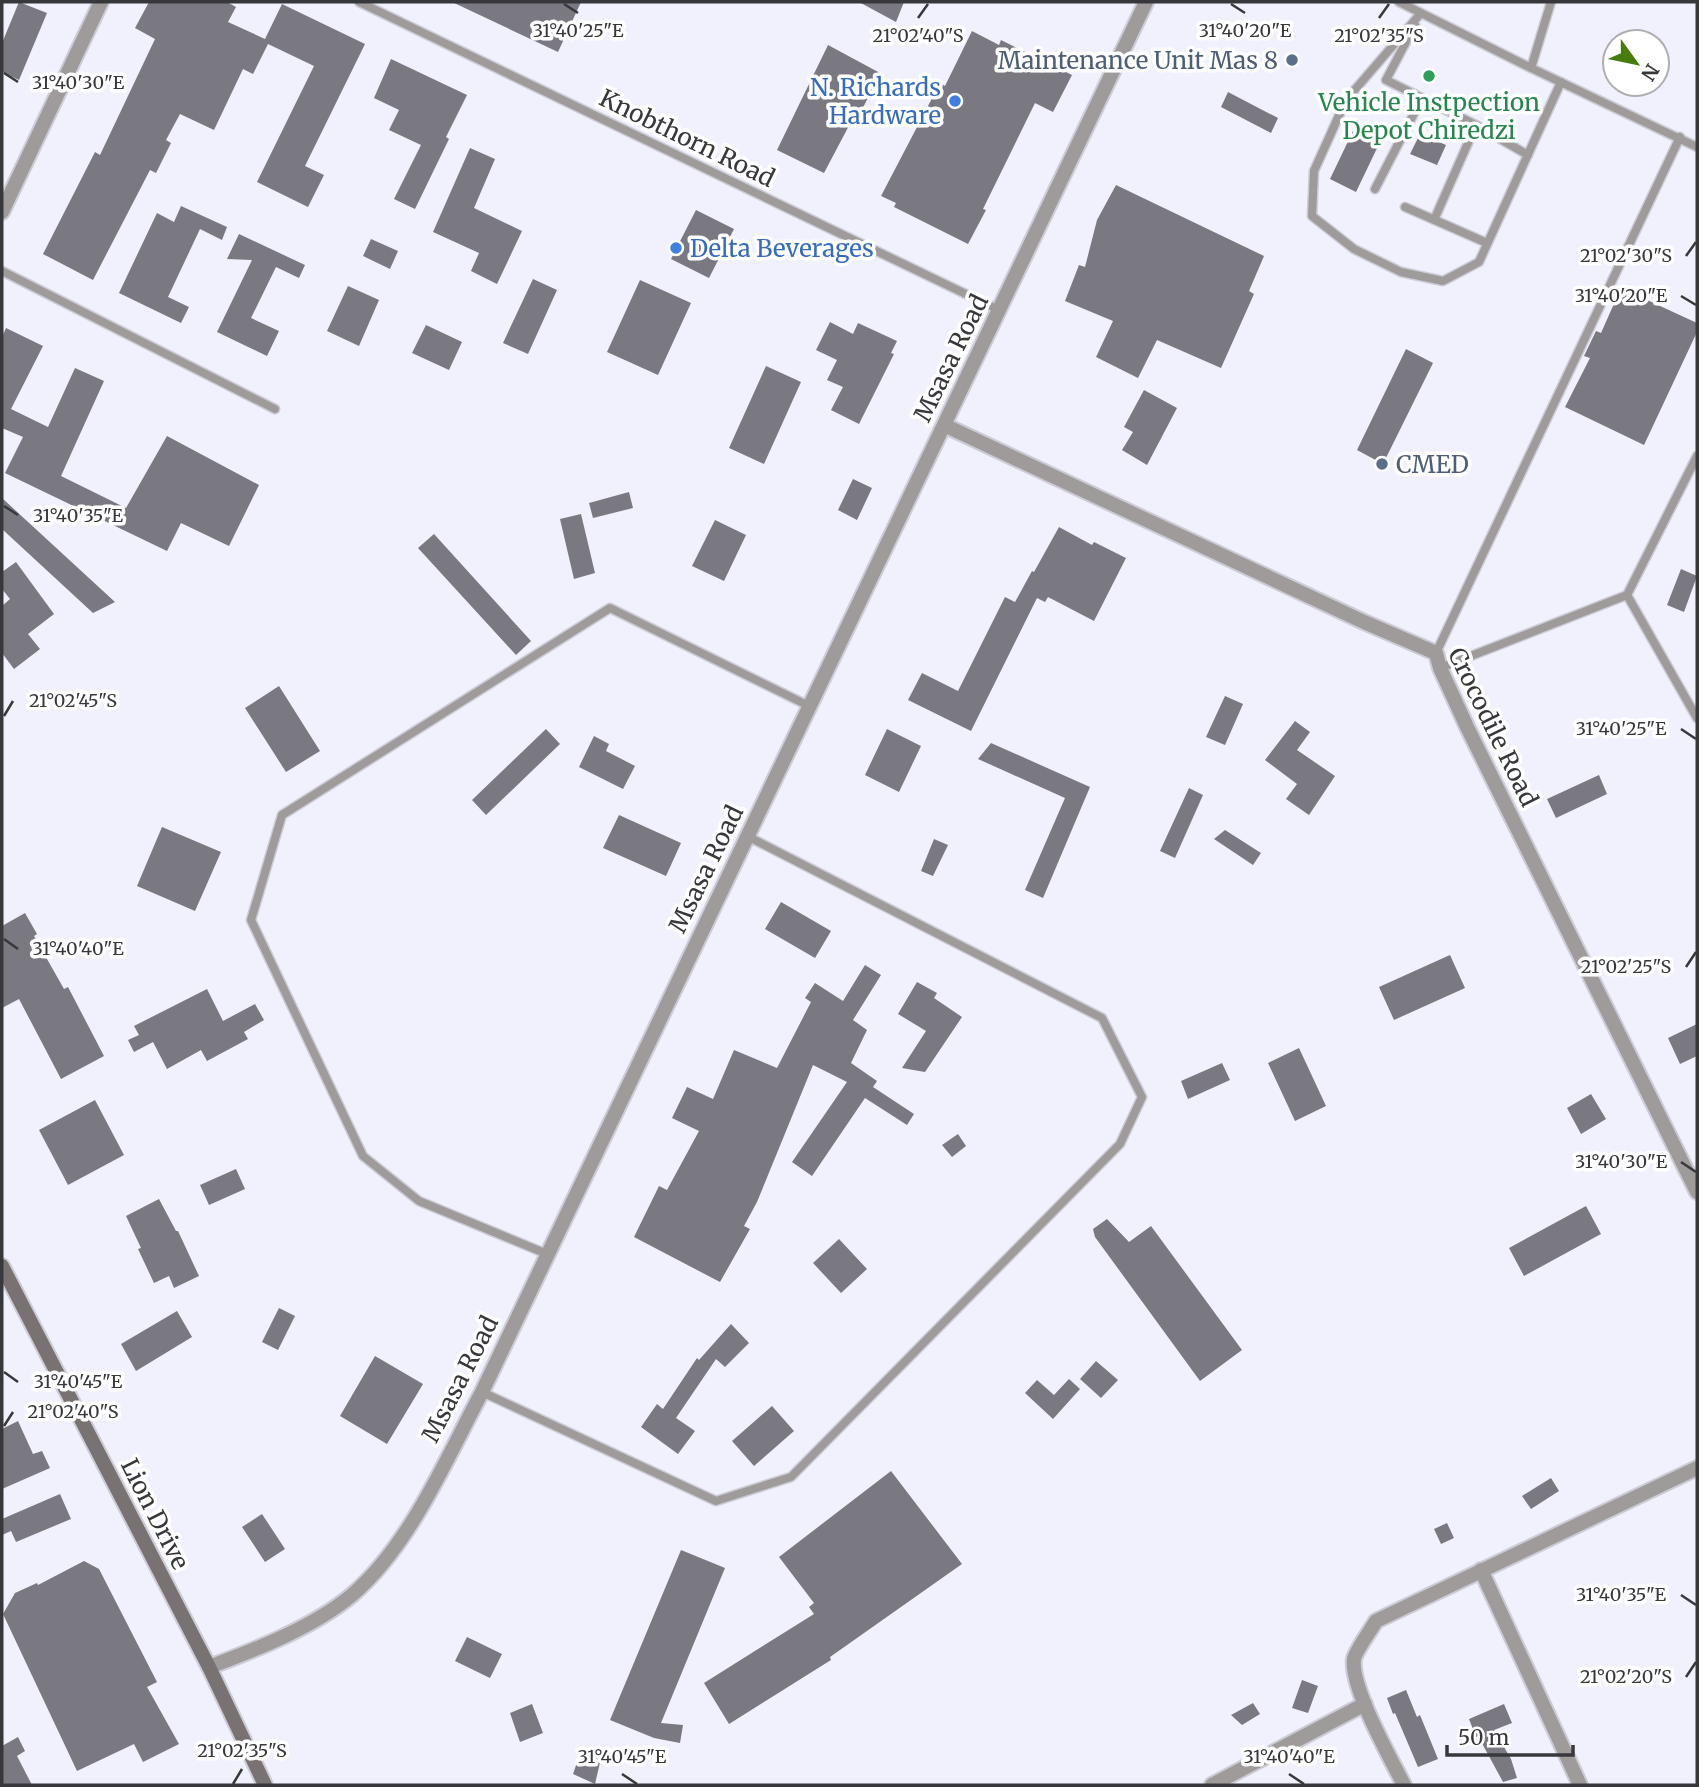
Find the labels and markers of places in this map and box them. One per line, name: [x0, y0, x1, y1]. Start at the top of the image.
place label: Maintenance Unit Mas 8: [998, 45, 1278, 76]
marker: Maintenance Unit Mas 8: [1284, 52, 1300, 68]
marker: Vehicle Instpection Depot Chiredzi: [1421, 68, 1437, 84]
place label: N. Richards Hardware: [810, 72, 941, 131]
place label: Vehicle Instpection Depot Chiredzi: [1317, 87, 1540, 146]
marker: N. Richards Hardware: [947, 93, 963, 109]
place label: Delta Beverages: [690, 233, 874, 264]
marker: Delta Beverages: [668, 240, 684, 256]
place label: CMED: [1396, 449, 1469, 480]
marker: CMED: [1374, 456, 1390, 472]

